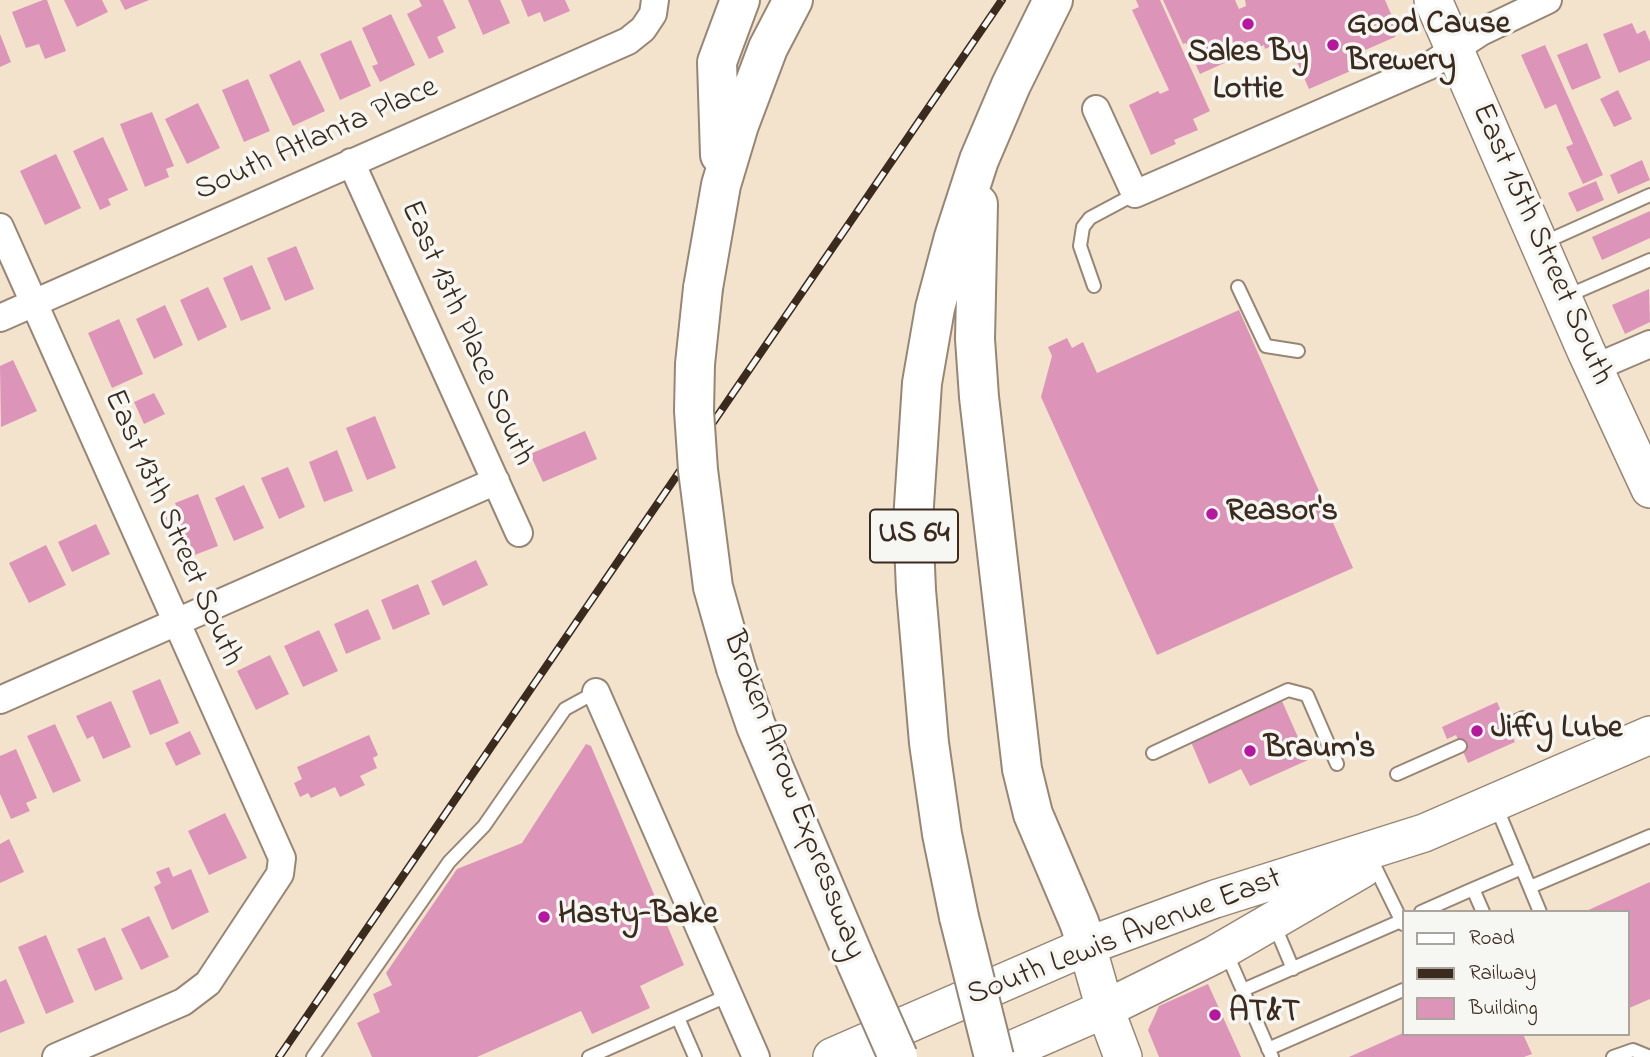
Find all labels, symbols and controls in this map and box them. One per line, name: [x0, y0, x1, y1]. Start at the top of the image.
place label: Good Cause Brewery: [1347, 8, 1510, 83]
marker: Sales By Lottie: [1240, 16, 1256, 32]
place label: Sales By Lottie: [1187, 36, 1309, 111]
marker: Good Cause Brewery: [1325, 37, 1341, 53]
street label: South Atlanta Place: [189, 70, 445, 212]
street label: East 15th Street South: [1461, 98, 1619, 392]
street label: East 13th Place South: [389, 195, 541, 473]
street label: East 13th Street South: [93, 385, 249, 673]
place label: Reasor's: [1226, 495, 1338, 533]
marker: Reasor's: [1204, 506, 1220, 522]
road number: US 64: [870, 509, 958, 562]
street label: Broken Arrow Expressway: [712, 626, 872, 966]
place label: Jiffy Lube: [1491, 712, 1622, 750]
marker: Jiffy Lube: [1469, 723, 1485, 739]
place label: Braum's: [1264, 732, 1375, 770]
marker: Braum's: [1242, 743, 1258, 759]
street label: South Lewis Avenue East: [962, 861, 1288, 1017]
place label: Hasty-Bake: [558, 898, 718, 936]
marker: Hasty-Bake: [536, 909, 552, 925]
legend: [1402, 910, 1629, 1036]
text: Road: [1469, 924, 1515, 954]
text: Railway: [1469, 959, 1536, 989]
text: Building: [1469, 994, 1538, 1024]
place label: AT&T: [1229, 996, 1300, 1034]
marker: AT&T: [1207, 1007, 1223, 1023]

